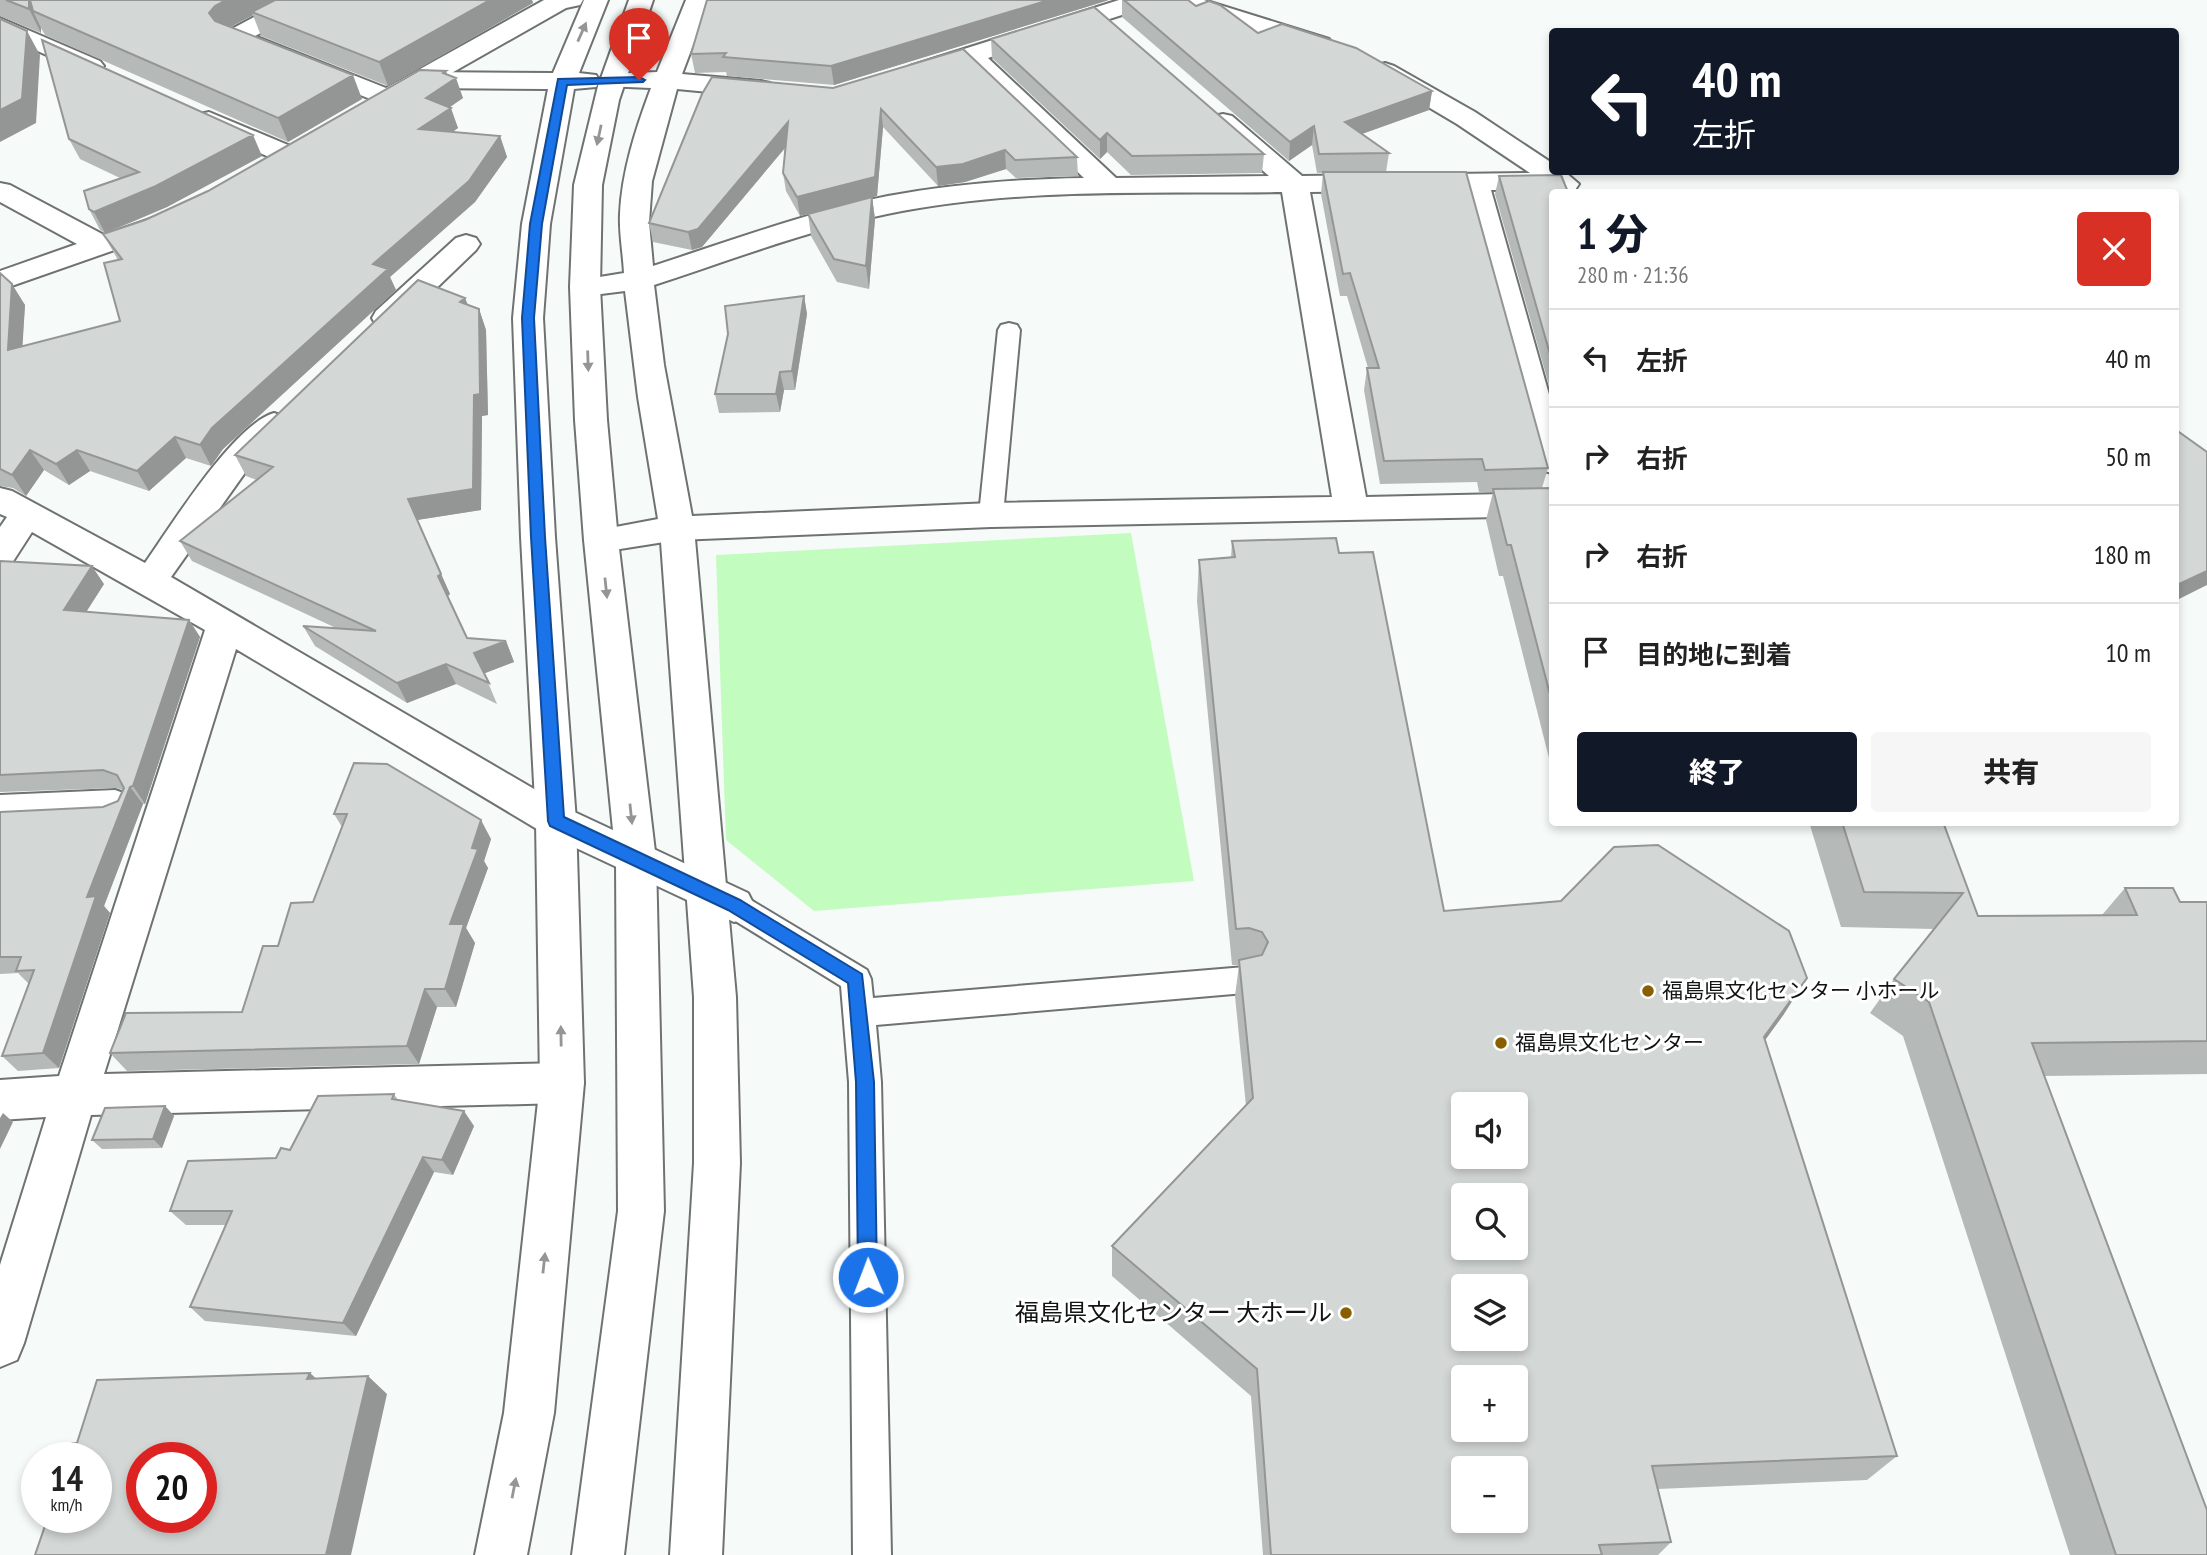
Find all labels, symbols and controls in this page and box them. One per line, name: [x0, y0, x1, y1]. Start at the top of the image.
pin: [609, 8, 669, 80]
icon: arrive: [620, 19, 658, 57]
one-way arrow: [576, 22, 588, 42]
text: 40 m: [1692, 47, 1781, 111]
icon: left: [1577, 56, 1668, 147]
text: 左折: [1692, 113, 1756, 155]
one-way arrow: [593, 124, 604, 146]
text: 1 分: [1577, 206, 1648, 261]
button: close: [2077, 212, 2151, 286]
text: 280 m · 21:36: [1577, 260, 1689, 289]
icon: left: [1577, 339, 1615, 377]
text: 40 m: [2105, 342, 2151, 375]
text: 左折: [1636, 344, 1688, 377]
one-way arrow: [583, 351, 594, 373]
icon: right: [1577, 437, 1615, 475]
text: 50 m: [2105, 440, 2151, 473]
text: 右折: [1636, 442, 1688, 475]
icon: right: [1577, 535, 1615, 573]
text: 180 m: [2093, 538, 2151, 571]
text: 右折: [1636, 540, 1688, 573]
one-way arrow: [601, 577, 612, 599]
icon: arrive: [1577, 633, 1615, 671]
text: 10 m: [2105, 636, 2151, 669]
text: 目的地に到着: [1636, 638, 1792, 671]
button: 終了: [1577, 732, 1857, 812]
button: 共有: [1871, 732, 2151, 812]
one-way arrow: [625, 804, 636, 826]
place label: 福島県文化センター 小ホール: [1662, 977, 1939, 1004]
marker: 福島県文化センター 小ホール: [1640, 983, 1656, 999]
one-way arrow: [555, 1025, 567, 1047]
place label: 福島県文化センター: [1515, 1029, 1704, 1056]
marker: 福島県文化センター: [1493, 1035, 1509, 1051]
map controls: [1451, 1092, 1528, 1533]
button: sound: [1451, 1092, 1528, 1169]
button: search: [1451, 1183, 1528, 1260]
position arrow: [831, 1240, 905, 1314]
one-way arrow: [539, 1252, 550, 1274]
button: layers: [1451, 1274, 1528, 1351]
place label: 福島県文化センター 大ホール: [1015, 1297, 1332, 1328]
marker: 福島県文化センター 大ホール: [1338, 1305, 1354, 1321]
button: +: [1451, 1365, 1528, 1442]
speed limit sign: 20: [126, 1442, 217, 1533]
text: 14: [50, 1455, 83, 1501]
button: −: [1451, 1456, 1528, 1533]
one-way arrow: [509, 1477, 520, 1499]
text: km/h: [51, 1493, 82, 1516]

